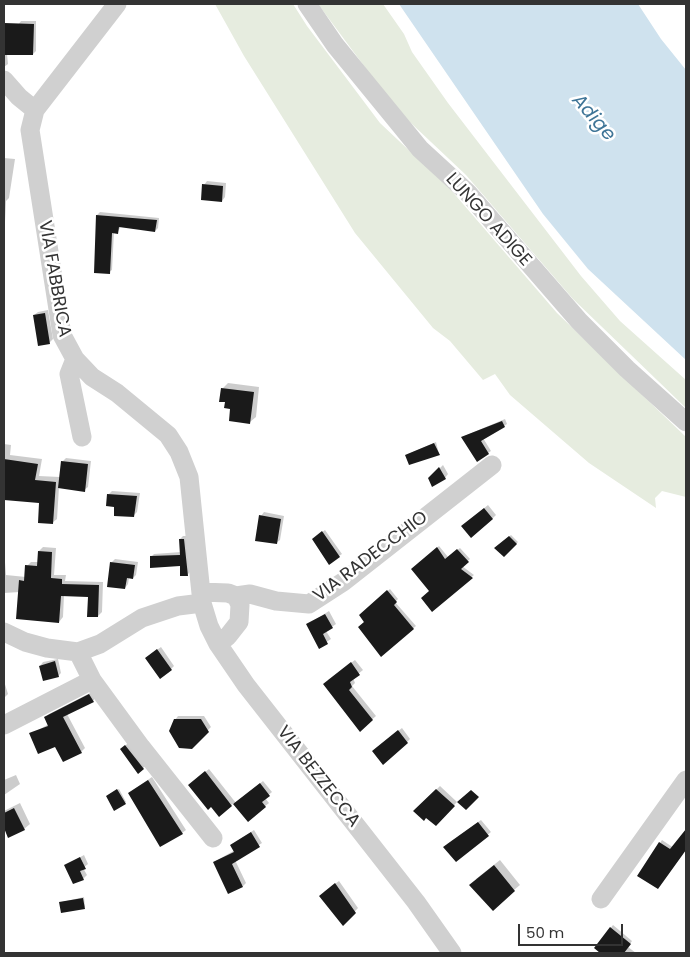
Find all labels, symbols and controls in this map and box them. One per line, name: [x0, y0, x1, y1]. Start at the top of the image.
water label: Adige: [566, 90, 620, 146]
street label: LUNGO ADIGE: [440, 169, 536, 271]
street label: VIA FABBRICA: [33, 219, 75, 339]
street label: VIA RADECCHIO: [310, 507, 432, 607]
street label: VIA BEZZECCA: [272, 722, 364, 832]
scale bar: [520, 914, 625, 946]
text: 50 m: [526, 922, 564, 943]

